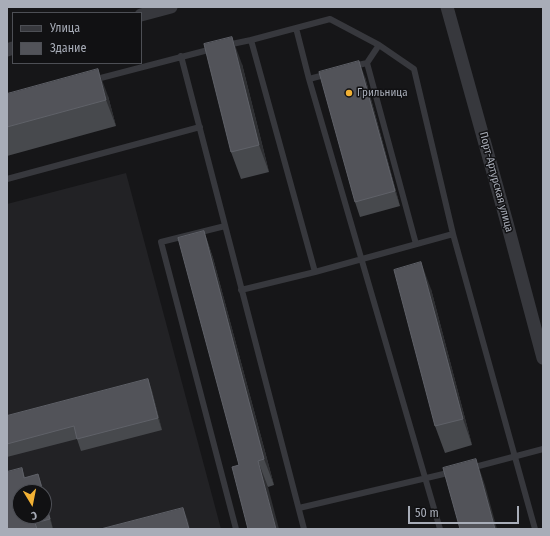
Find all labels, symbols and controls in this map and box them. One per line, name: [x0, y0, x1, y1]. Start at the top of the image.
legend: [12, 12, 142, 64]
text: Улица: [50, 21, 80, 35]
text: Здание: [50, 41, 86, 55]
place label: Грильница: [357, 86, 408, 100]
marker: Грильница: [344, 88, 354, 98]
street label: Порт-Артурская улица: [476, 130, 516, 234]
north arrow: [12, 484, 52, 524]
scale bar: [410, 498, 521, 524]
text: 50 m: [415, 506, 439, 520]
text: С: [30, 508, 38, 522]

